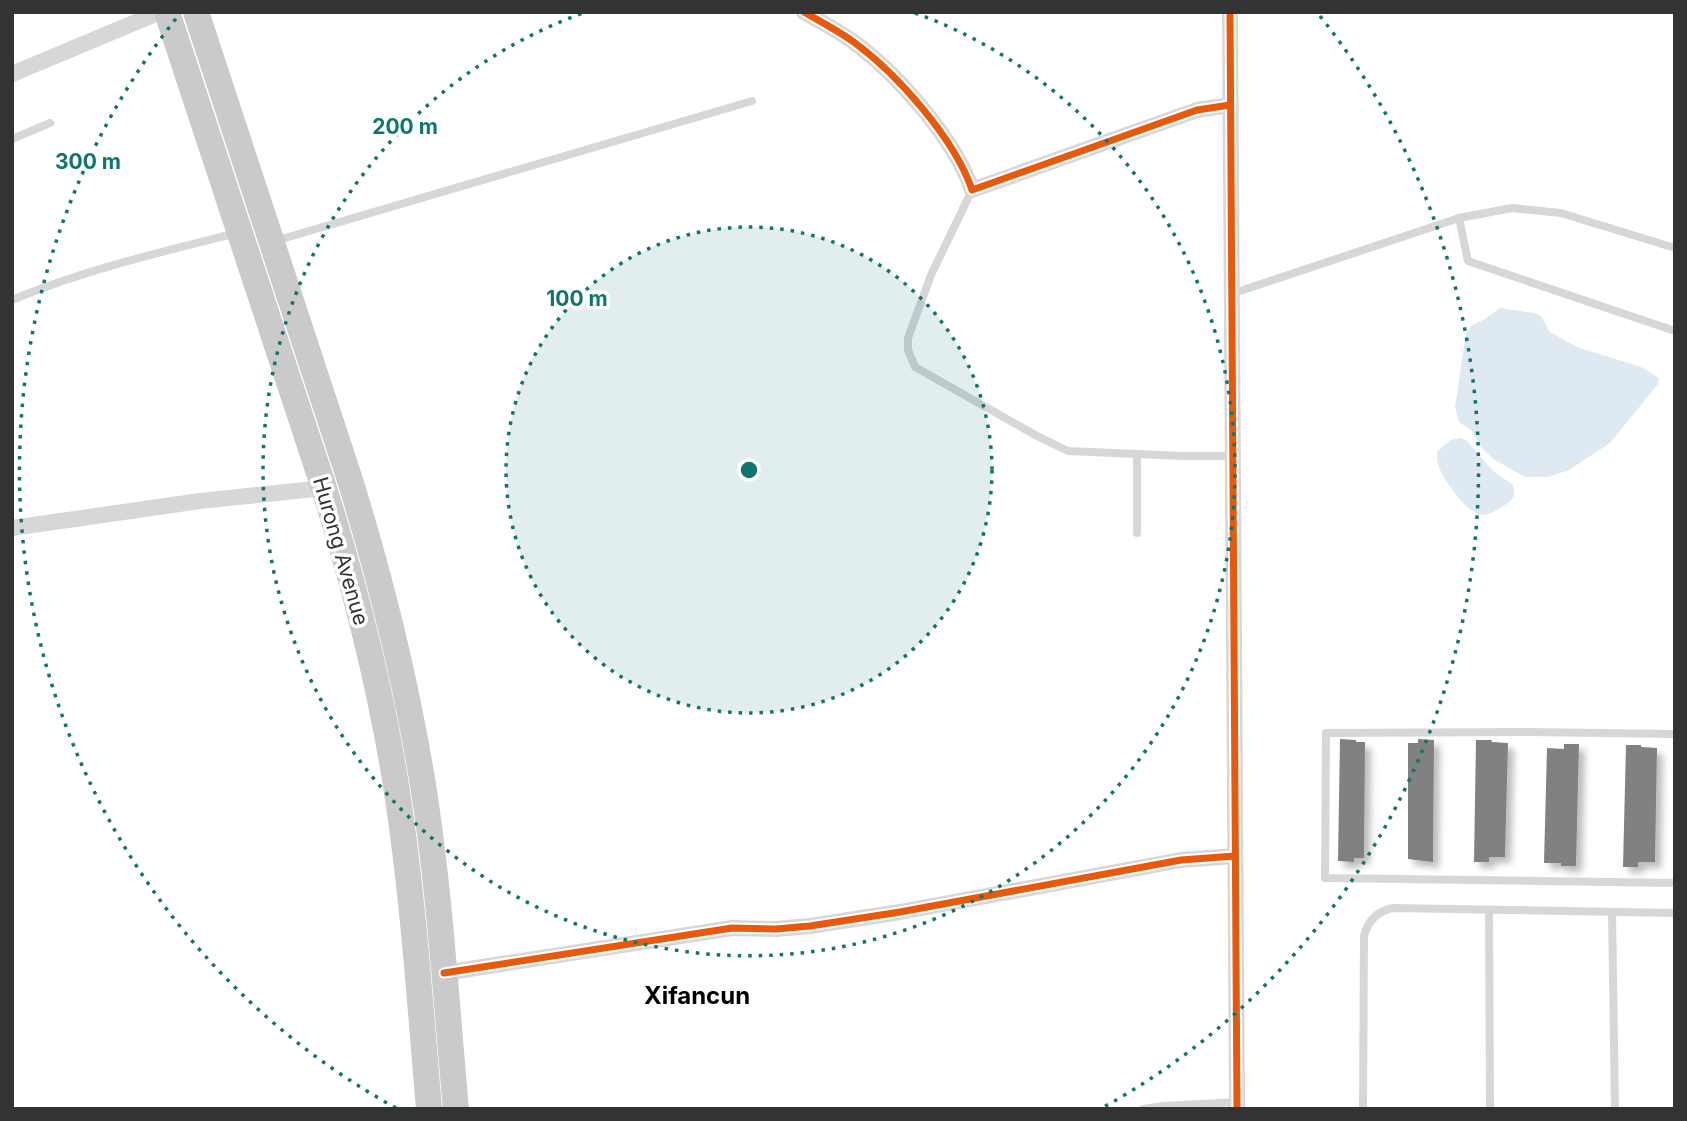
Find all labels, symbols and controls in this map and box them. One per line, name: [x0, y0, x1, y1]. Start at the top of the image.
text: 200 m: [372, 114, 438, 139]
text: 300 m: [55, 149, 121, 174]
text: 100 m: [546, 286, 608, 311]
centre of rings: [737, 458, 761, 482]
street label: Hurong Avenue: [308, 474, 374, 628]
district label: Xifancun: [644, 981, 750, 1010]

